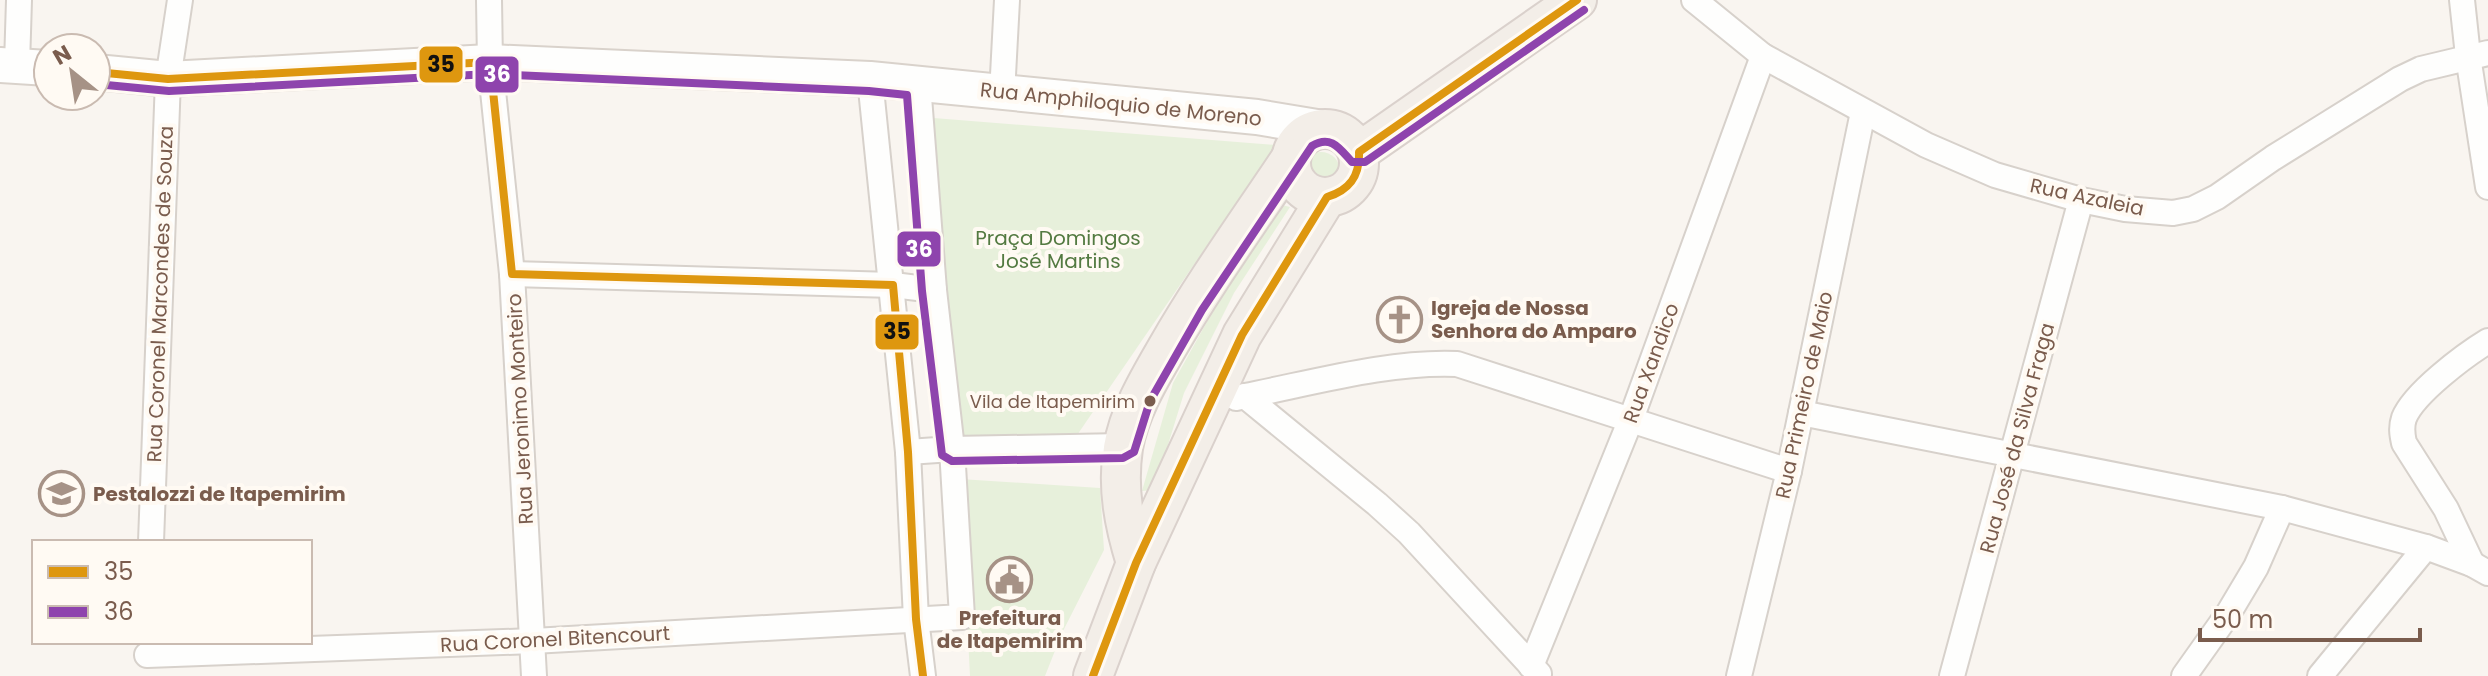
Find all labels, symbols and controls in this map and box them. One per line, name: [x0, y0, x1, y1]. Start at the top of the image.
north arrow: [32, 32, 112, 112]
text: N: [47, 38, 77, 73]
line badge: 35: [418, 45, 464, 84]
text: 35: [427, 49, 455, 80]
line badge: 36: [474, 55, 520, 94]
text: 36: [483, 59, 511, 90]
street label: Rua Amphiloquio de Moreno: [979, 75, 1263, 133]
street label: Rua Coronel Marcondes de Souza: [140, 125, 180, 463]
street label: Rua Azaleia: [2028, 171, 2146, 223]
park label: Praça Domingos José Martins: [975, 224, 1141, 275]
line badge: 36: [896, 230, 942, 268]
text: 36: [905, 234, 933, 265]
street label: Rua Primeiro de Maio: [1768, 289, 1840, 501]
street label: Rua Jeronimo Monteiro: [500, 293, 540, 525]
place label: Igreja de Nossa Senhora do Amparo: [1431, 294, 1637, 345]
church icon: Igreja de Nossa Senhora do Amparo: [1376, 296, 1424, 344]
street label: Rua Xandico: [1616, 299, 1686, 427]
line badge: 35: [874, 313, 920, 351]
text: 35: [883, 316, 911, 347]
street label: Rua José da Silva Fraga: [1973, 320, 2061, 556]
place label: Vila de Itapemirim: [970, 389, 1135, 414]
marker: Vila de Itapemirim: [1142, 393, 1158, 409]
school or university icon: Pestalozzi de Itapemirim: [38, 470, 86, 518]
place label: Pestalozzi de Itapemirim: [93, 480, 346, 508]
legend: [32, 540, 312, 644]
text: 35: [104, 555, 133, 588]
public building icon: Prefeitura de Itapemirim: [986, 555, 1034, 603]
scale bar: [2200, 592, 2420, 642]
text: 36: [104, 595, 133, 628]
text: 50 m: [2212, 603, 2273, 636]
place label: Prefeitura de Itapemirim: [937, 604, 1083, 655]
street label: Rua Coronel Bitencourt: [439, 619, 671, 659]

